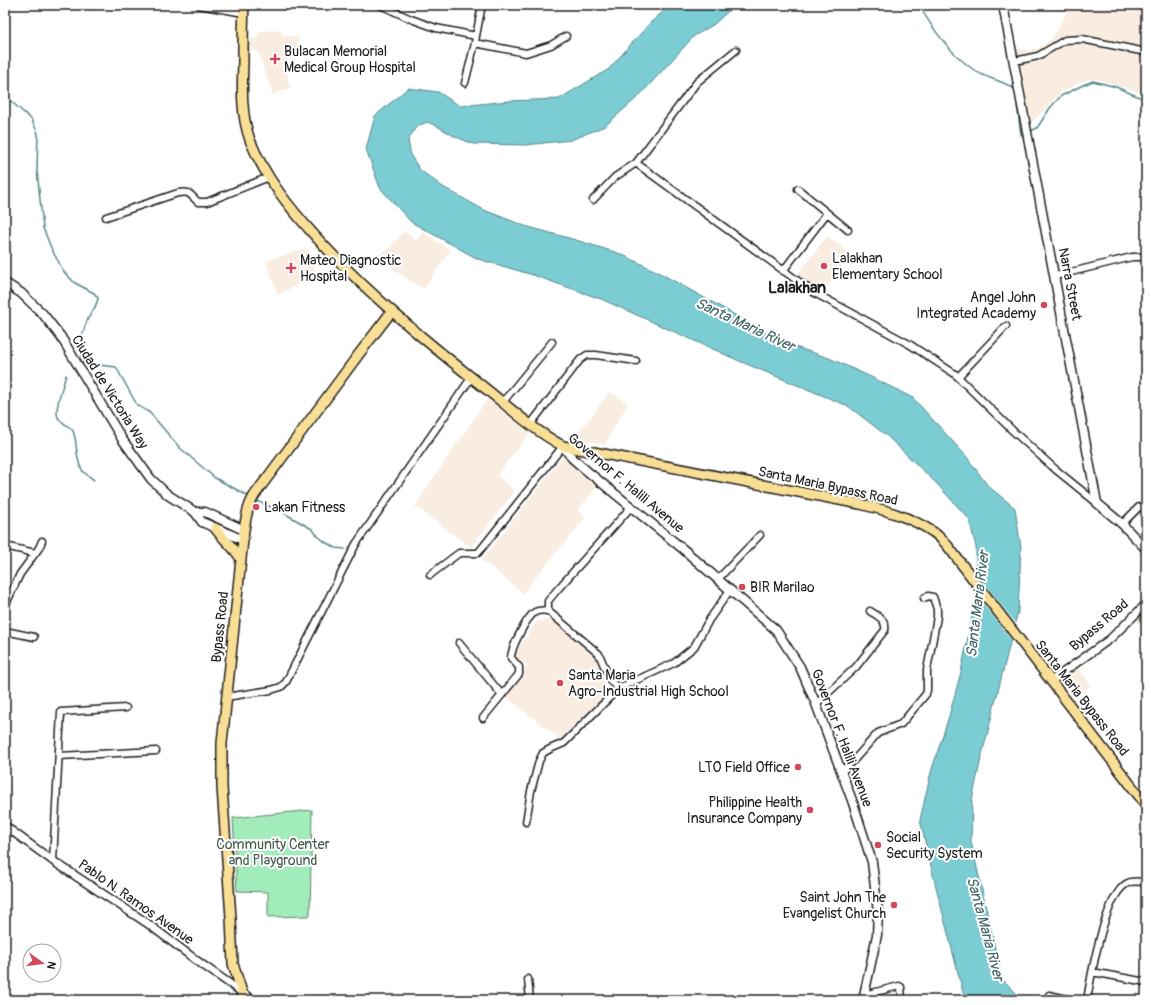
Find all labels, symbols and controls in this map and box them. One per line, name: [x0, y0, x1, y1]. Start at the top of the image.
place label: Bulacan Memorial Medical Group Hospital: [284, 43, 416, 76]
marker: Bulacan Memorial Medical Group Hospital: [269, 53, 281, 65]
street label: Narra Street: [1055, 246, 1085, 322]
place label: Lalakhan Elementary School: [832, 250, 943, 283]
place label: Mateo Diagnostic Hospital: [300, 252, 401, 285]
marker: Lalakhan Elementary School: [819, 261, 829, 271]
marker: Mateo Diagnostic Hospital: [285, 262, 297, 274]
district label: Lalakhan: [768, 278, 826, 298]
place label: Angel John Integrated Academy: [916, 289, 1036, 322]
water label: Santa Maria River: [692, 294, 799, 357]
marker: Angel John Integrated Academy: [1039, 300, 1049, 310]
street label: Ciudad de Victoria Way: [68, 332, 152, 452]
street label: Governor F. Halili Avenue: [564, 429, 688, 537]
street label: Santa Maria Bypass Road: [757, 463, 900, 509]
place label: Lakan Fitness: [264, 499, 346, 516]
marker: Lakan Fitness: [251, 502, 261, 512]
water label: Santa Maria River: [962, 548, 994, 658]
place label: BIR Marilao: [750, 579, 815, 596]
marker: BIR Marilao: [737, 582, 747, 592]
street label: Bypass Road: [208, 590, 232, 663]
street label: Bypass Road: [1066, 595, 1132, 655]
street label: Santa Maria Bypass Road: [1031, 637, 1133, 759]
place label: Santa Maria Agro-Industrial High School: [568, 667, 729, 700]
street label: Governor F. Halili Avenue: [808, 667, 876, 809]
marker: Santa Maria Agro-Industrial High School: [555, 678, 565, 688]
place label: LTO Field Office: [698, 759, 790, 776]
marker: LTO Field Office: [793, 762, 803, 772]
place label: Philippine Health Insurance Company: [687, 794, 802, 827]
marker: Philippine Health Insurance Company: [805, 805, 815, 815]
place label: Social Security System: [886, 829, 983, 862]
park label: Community Center and Playground: [216, 836, 330, 869]
marker: Social Security System: [873, 840, 883, 850]
street label: Pablo N. Ramos Avenue: [75, 856, 197, 948]
water label: Santa Maria River: [962, 875, 1008, 985]
place label: Saint John The Evangelist Church: [783, 889, 886, 922]
marker: Saint John The Evangelist Church: [889, 900, 899, 910]
north arrow: [22, 943, 62, 983]
text: N: [44, 960, 58, 971]

